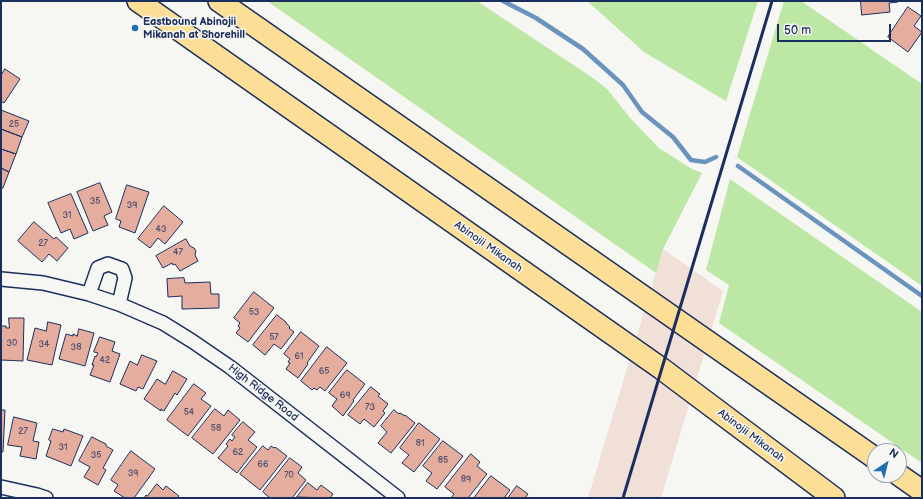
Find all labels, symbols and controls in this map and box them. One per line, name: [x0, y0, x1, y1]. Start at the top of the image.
place label: Eastbound Abinojii Mikanah at Shorehill: [143, 15, 245, 41]
scale bar: [779, 16, 893, 42]
marker: Eastbound Abinojii Mikanah at Shorehill: [130, 23, 140, 33]
text: 50 m: [784, 23, 811, 38]
house number: 25: [9, 120, 19, 130]
house number: 35: [90, 197, 100, 207]
house number: 39: [127, 201, 137, 211]
house number: 31: [62, 211, 72, 221]
street label: Abinojii Mikanah: [451, 219, 525, 275]
house number: 43: [155, 225, 167, 235]
house number: 27: [38, 239, 48, 249]
house number: 47: [173, 248, 183, 258]
house number: 53: [249, 308, 259, 318]
house number: 57: [269, 333, 279, 343]
house number: 30: [7, 339, 17, 349]
house number: 34: [38, 340, 50, 350]
house number: 38: [71, 343, 81, 353]
house number: 61: [295, 352, 303, 362]
house number: 42: [100, 356, 110, 366]
street label: High Ridge Road: [225, 362, 301, 424]
house number: 65: [319, 367, 329, 377]
house number: 69: [340, 391, 350, 401]
house number: 73: [365, 403, 375, 413]
street label: Abinojii Mikanah: [715, 407, 787, 465]
house number: 54: [184, 408, 194, 418]
house number: 58: [211, 424, 221, 434]
house number: 27: [18, 427, 28, 437]
house number: 81: [416, 439, 424, 449]
house number: 31: [58, 443, 68, 453]
north arrow: [867, 443, 907, 483]
text: N: [886, 446, 901, 461]
house number: 62: [233, 448, 243, 458]
house number: 35: [91, 451, 101, 461]
house number: 85: [438, 456, 448, 466]
house number: 66: [258, 460, 268, 470]
house number: 39: [128, 469, 138, 479]
house number: 70: [284, 471, 294, 481]
house number: 89: [461, 475, 471, 485]

